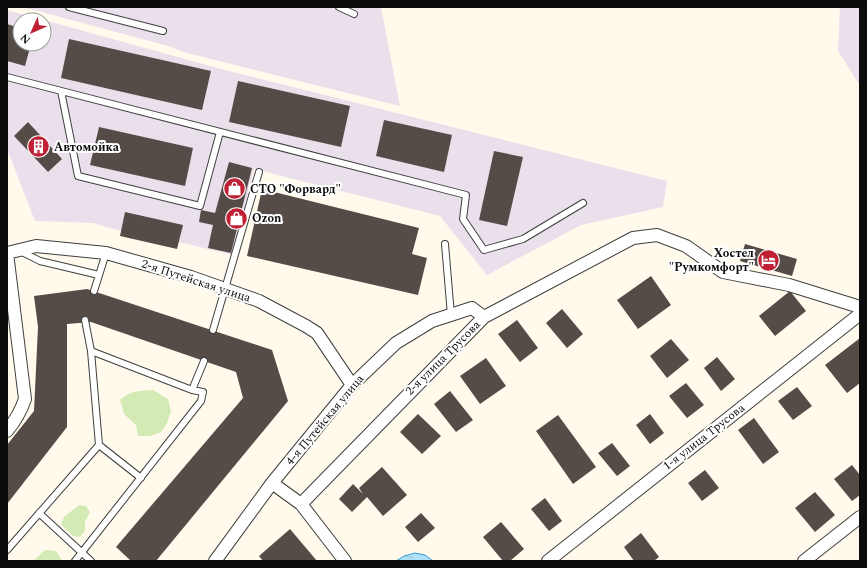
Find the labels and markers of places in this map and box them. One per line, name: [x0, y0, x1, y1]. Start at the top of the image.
building icon: Автомойка: [25, 134, 51, 160]
place label: Автомойка: [54, 138, 120, 157]
shop icon: СТО "Форвард": [221, 176, 247, 202]
place label: СТО "Форвард": [250, 180, 341, 199]
shop icon: Ozon: [223, 205, 249, 231]
place label: Ozon: [252, 209, 282, 228]
place label: Хостел "Румкомфорт": [669, 244, 754, 277]
hotel icon: Хостел "Румкомфорт": [756, 247, 782, 273]

